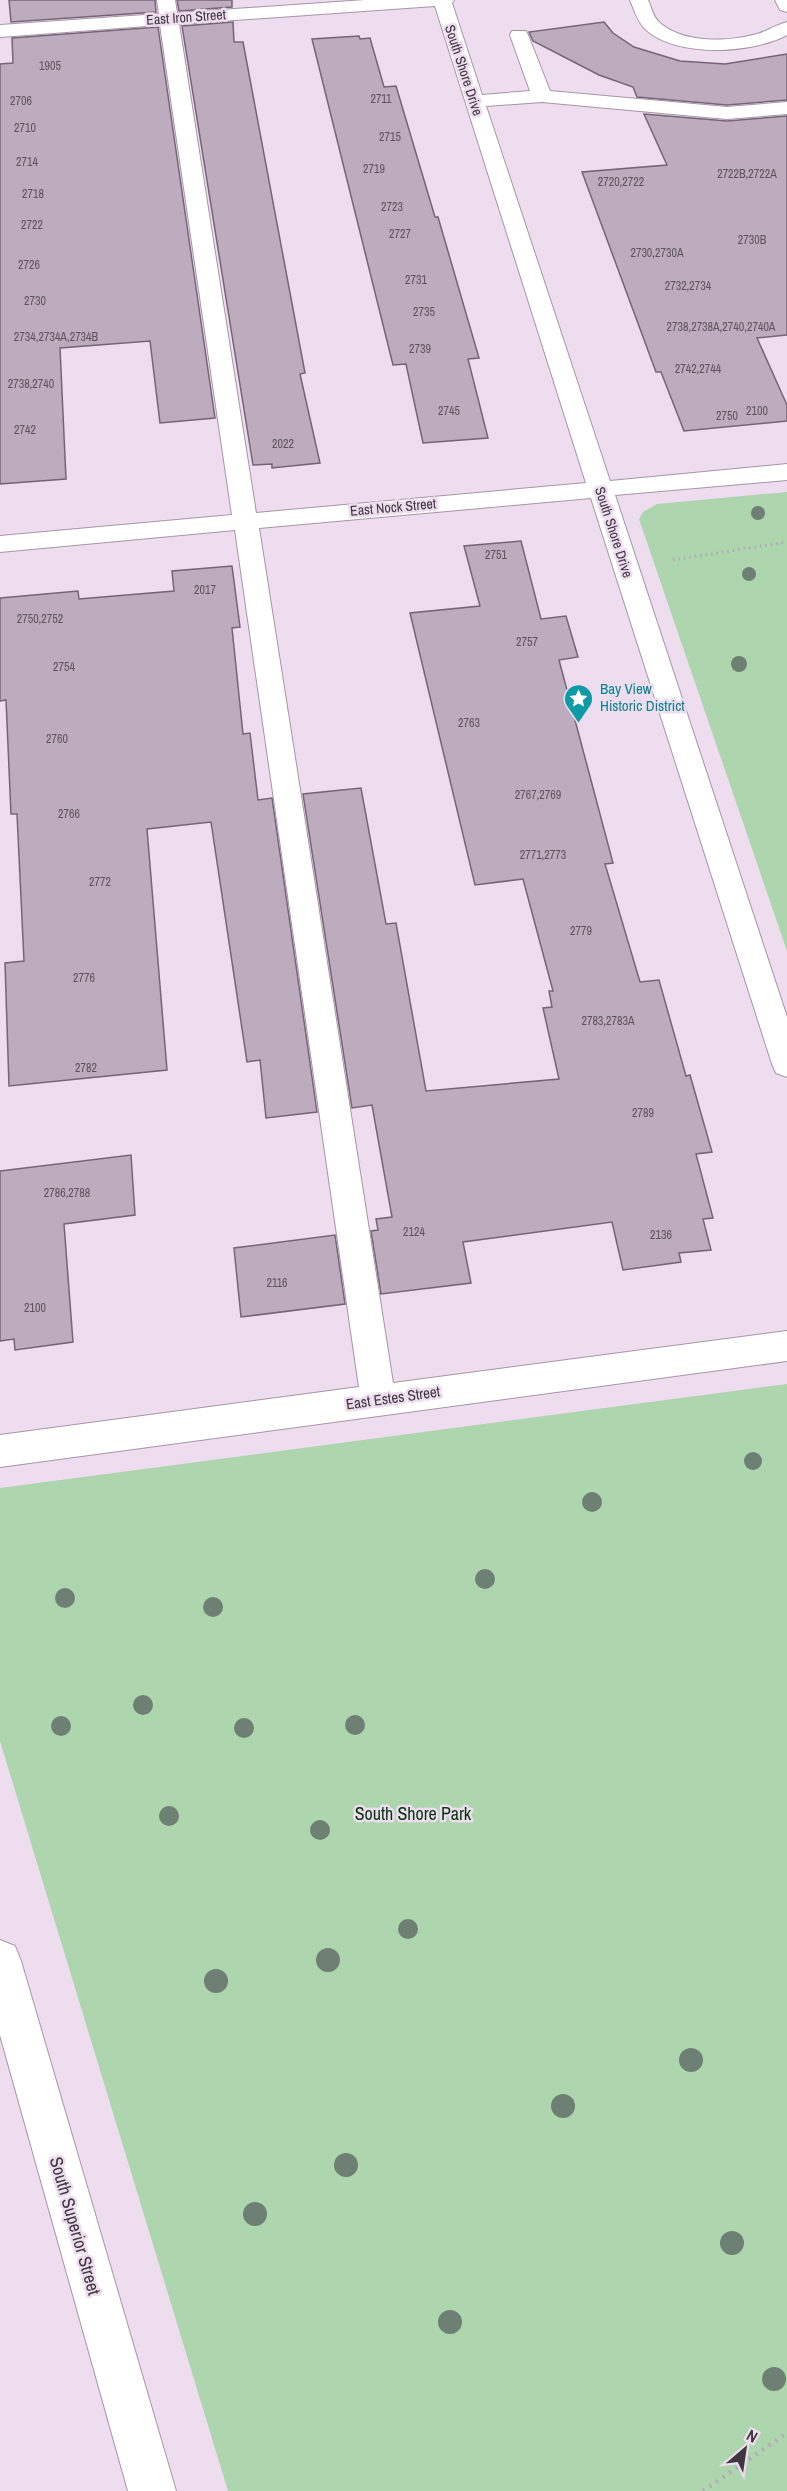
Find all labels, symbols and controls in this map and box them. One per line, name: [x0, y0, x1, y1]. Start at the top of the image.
street label: East Iron Street: [146, 5, 226, 29]
street label: South Shore Drive: [441, 22, 487, 118]
house number: 1905: [39, 58, 61, 74]
house number: 2711: [370, 91, 392, 107]
house number: 2706: [10, 93, 32, 109]
house number: 2710: [14, 120, 36, 136]
house number: 2715: [379, 129, 401, 145]
house number: 2714: [16, 154, 38, 170]
house number: 2719: [363, 161, 385, 177]
house number: 2722B,2722A: [717, 166, 777, 182]
house number: 2720,2722: [598, 174, 644, 190]
house number: 2718: [22, 186, 44, 202]
house number: 2723: [381, 199, 403, 215]
house number: 2722: [21, 217, 43, 233]
house number: 2727: [389, 226, 411, 242]
house number: 2730B: [738, 232, 767, 248]
house number: 2730,2730A: [630, 245, 684, 261]
house number: 2726: [18, 257, 40, 273]
house number: 2731: [405, 272, 427, 288]
house number: 2732,2734: [665, 278, 712, 294]
house number: 2730: [24, 293, 46, 309]
house number: 2735: [413, 304, 435, 320]
house number: 2738,2738A,2740,2740A: [667, 319, 776, 335]
house number: 2734,2734A,2734B: [14, 329, 99, 345]
house number: 2739: [409, 341, 431, 357]
house number: 2742,2744: [675, 361, 722, 377]
house number: 2738,2740: [8, 376, 54, 392]
house number: 2745: [438, 403, 460, 419]
house number: 2100: [746, 403, 768, 419]
house number: 2750: [716, 408, 738, 424]
house number: 2742: [14, 422, 36, 438]
house number: 2022: [272, 436, 294, 452]
street label: South Shore Drive: [591, 484, 637, 580]
street label: East Nock Street: [349, 494, 437, 520]
house number: 2751: [485, 547, 507, 563]
house number: 2017: [194, 582, 216, 598]
house number: 2750,2752: [17, 611, 63, 627]
house number: 2757: [516, 634, 538, 650]
house number: 2754: [53, 659, 75, 675]
place label: Bay View Historic District: [600, 678, 685, 716]
place icon: Bay View Historic District: [563, 682, 595, 724]
house number: 2763: [458, 715, 480, 731]
house number: 2760: [46, 731, 68, 747]
house number: 2767,2769: [515, 787, 561, 803]
house number: 2766: [58, 806, 80, 822]
house number: 2771,2773: [520, 847, 566, 863]
house number: 2772: [89, 874, 111, 890]
house number: 2779: [570, 923, 592, 939]
house number: 2776: [73, 970, 95, 986]
house number: 2783,2783A: [581, 1013, 635, 1029]
house number: 2782: [75, 1060, 97, 1076]
house number: 2789: [632, 1105, 654, 1121]
house number: 2786,2788: [44, 1185, 90, 1201]
house number: 2124: [403, 1224, 425, 1240]
house number: 2136: [650, 1227, 672, 1243]
house number: 2116: [266, 1275, 288, 1291]
house number: 2100: [24, 1300, 46, 1316]
street label: East Estes Street: [344, 1380, 442, 1415]
park label: South Shore Park: [355, 1801, 472, 1826]
street label: South Superior Street: [44, 2154, 107, 2298]
north arrow: [715, 2419, 775, 2479]
text: N: [743, 2424, 762, 2448]

